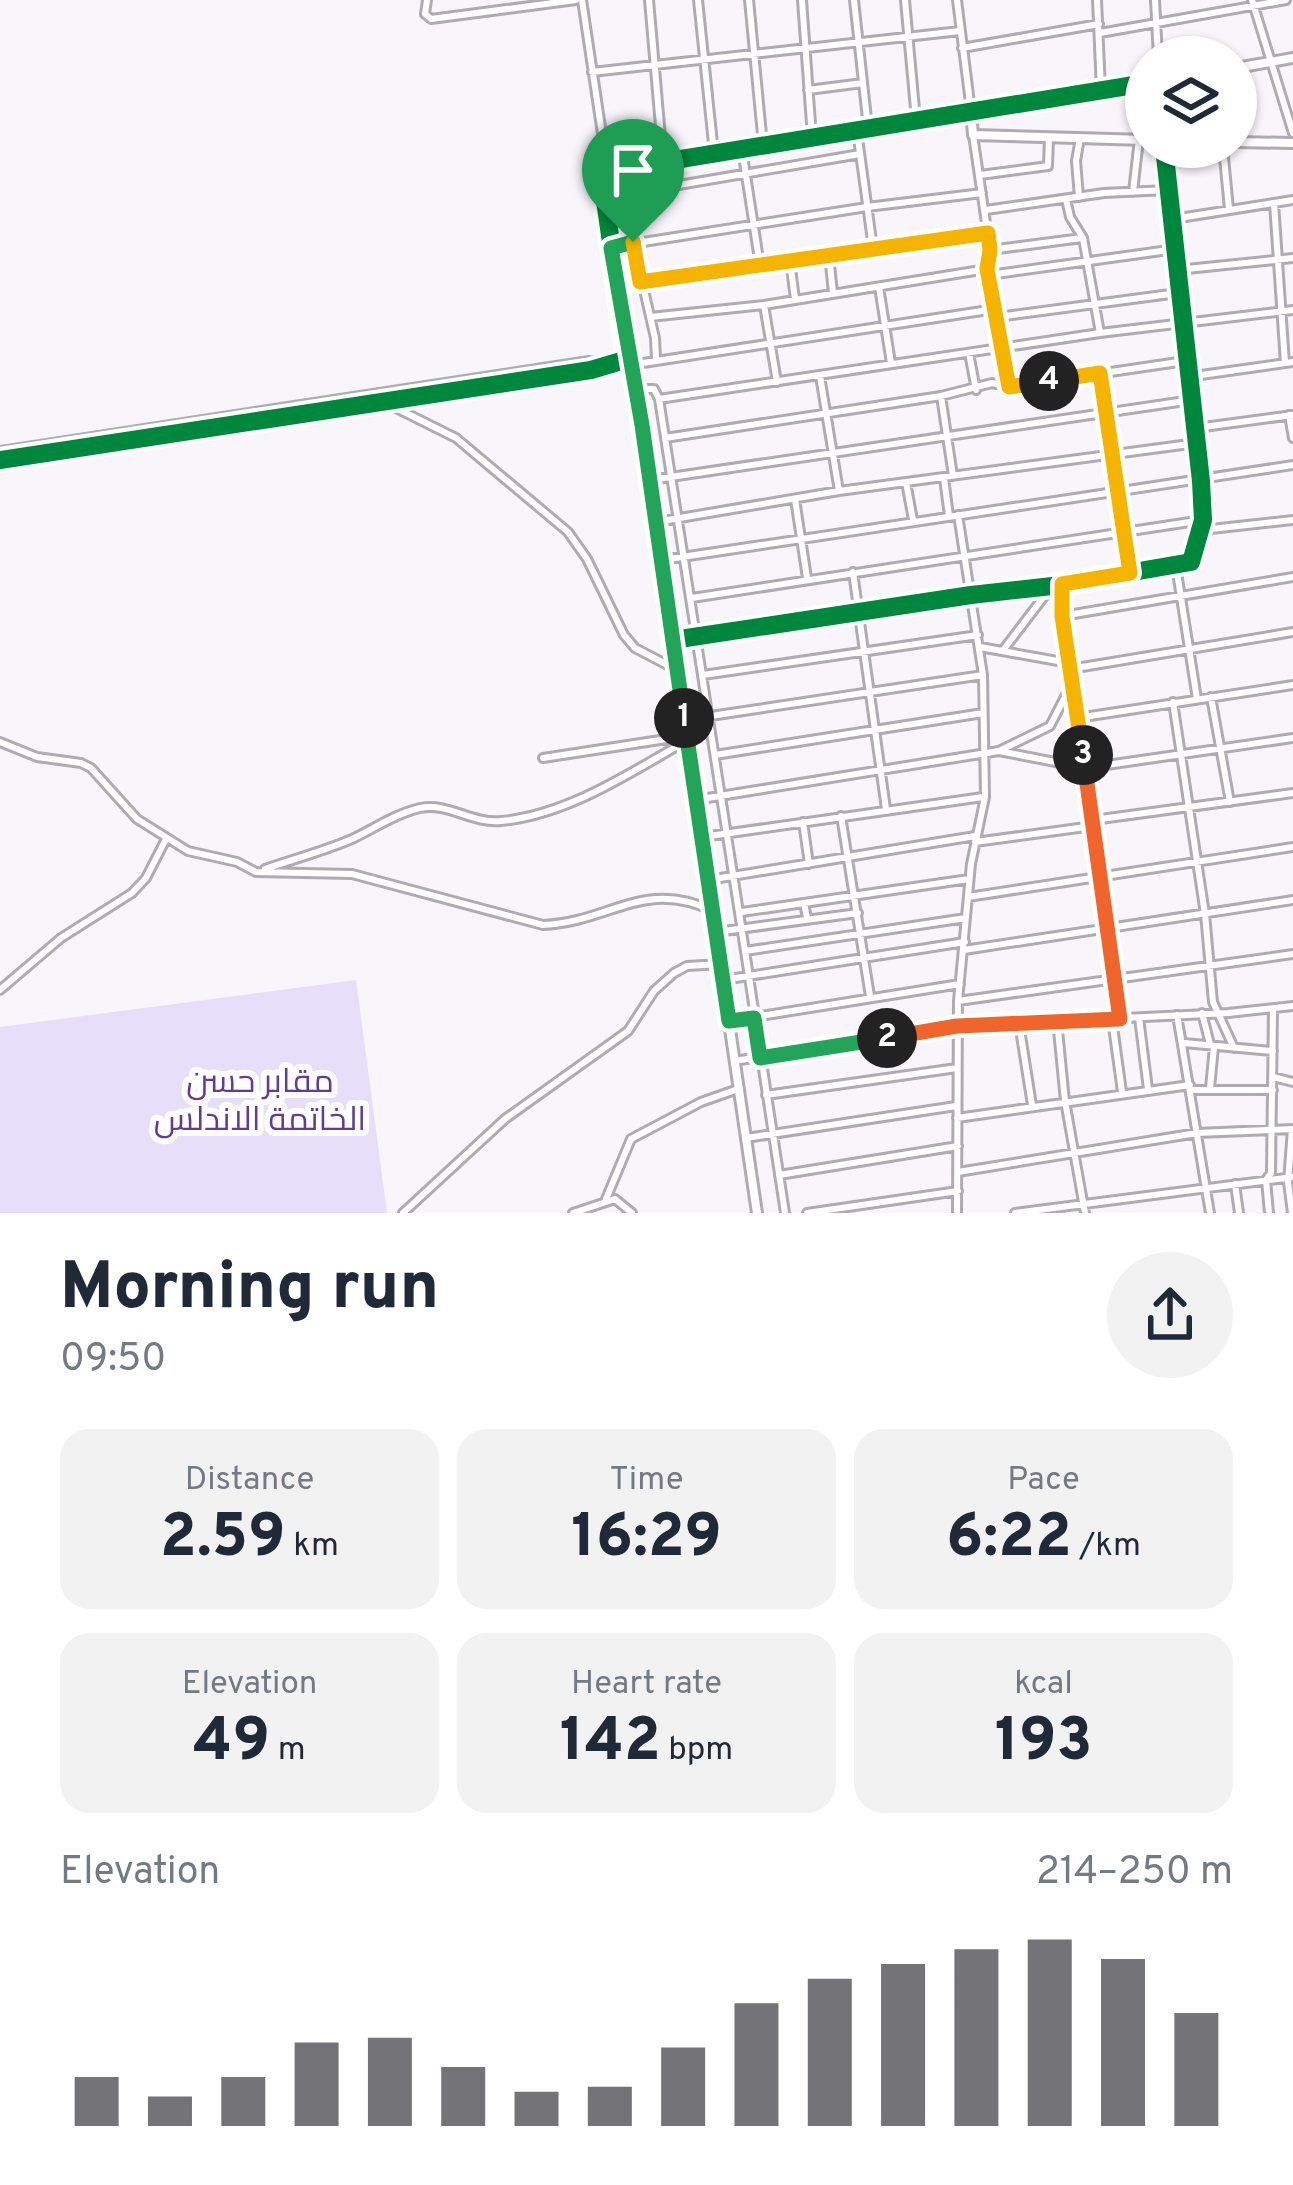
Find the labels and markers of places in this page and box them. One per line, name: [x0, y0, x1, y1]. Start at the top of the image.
pin: [582, 119, 684, 242]
pin: 4: [1019, 351, 1079, 411]
pin: 1: [654, 688, 714, 748]
pin: 3: [1053, 725, 1113, 785]
pin: 2: [857, 1008, 917, 1068]

